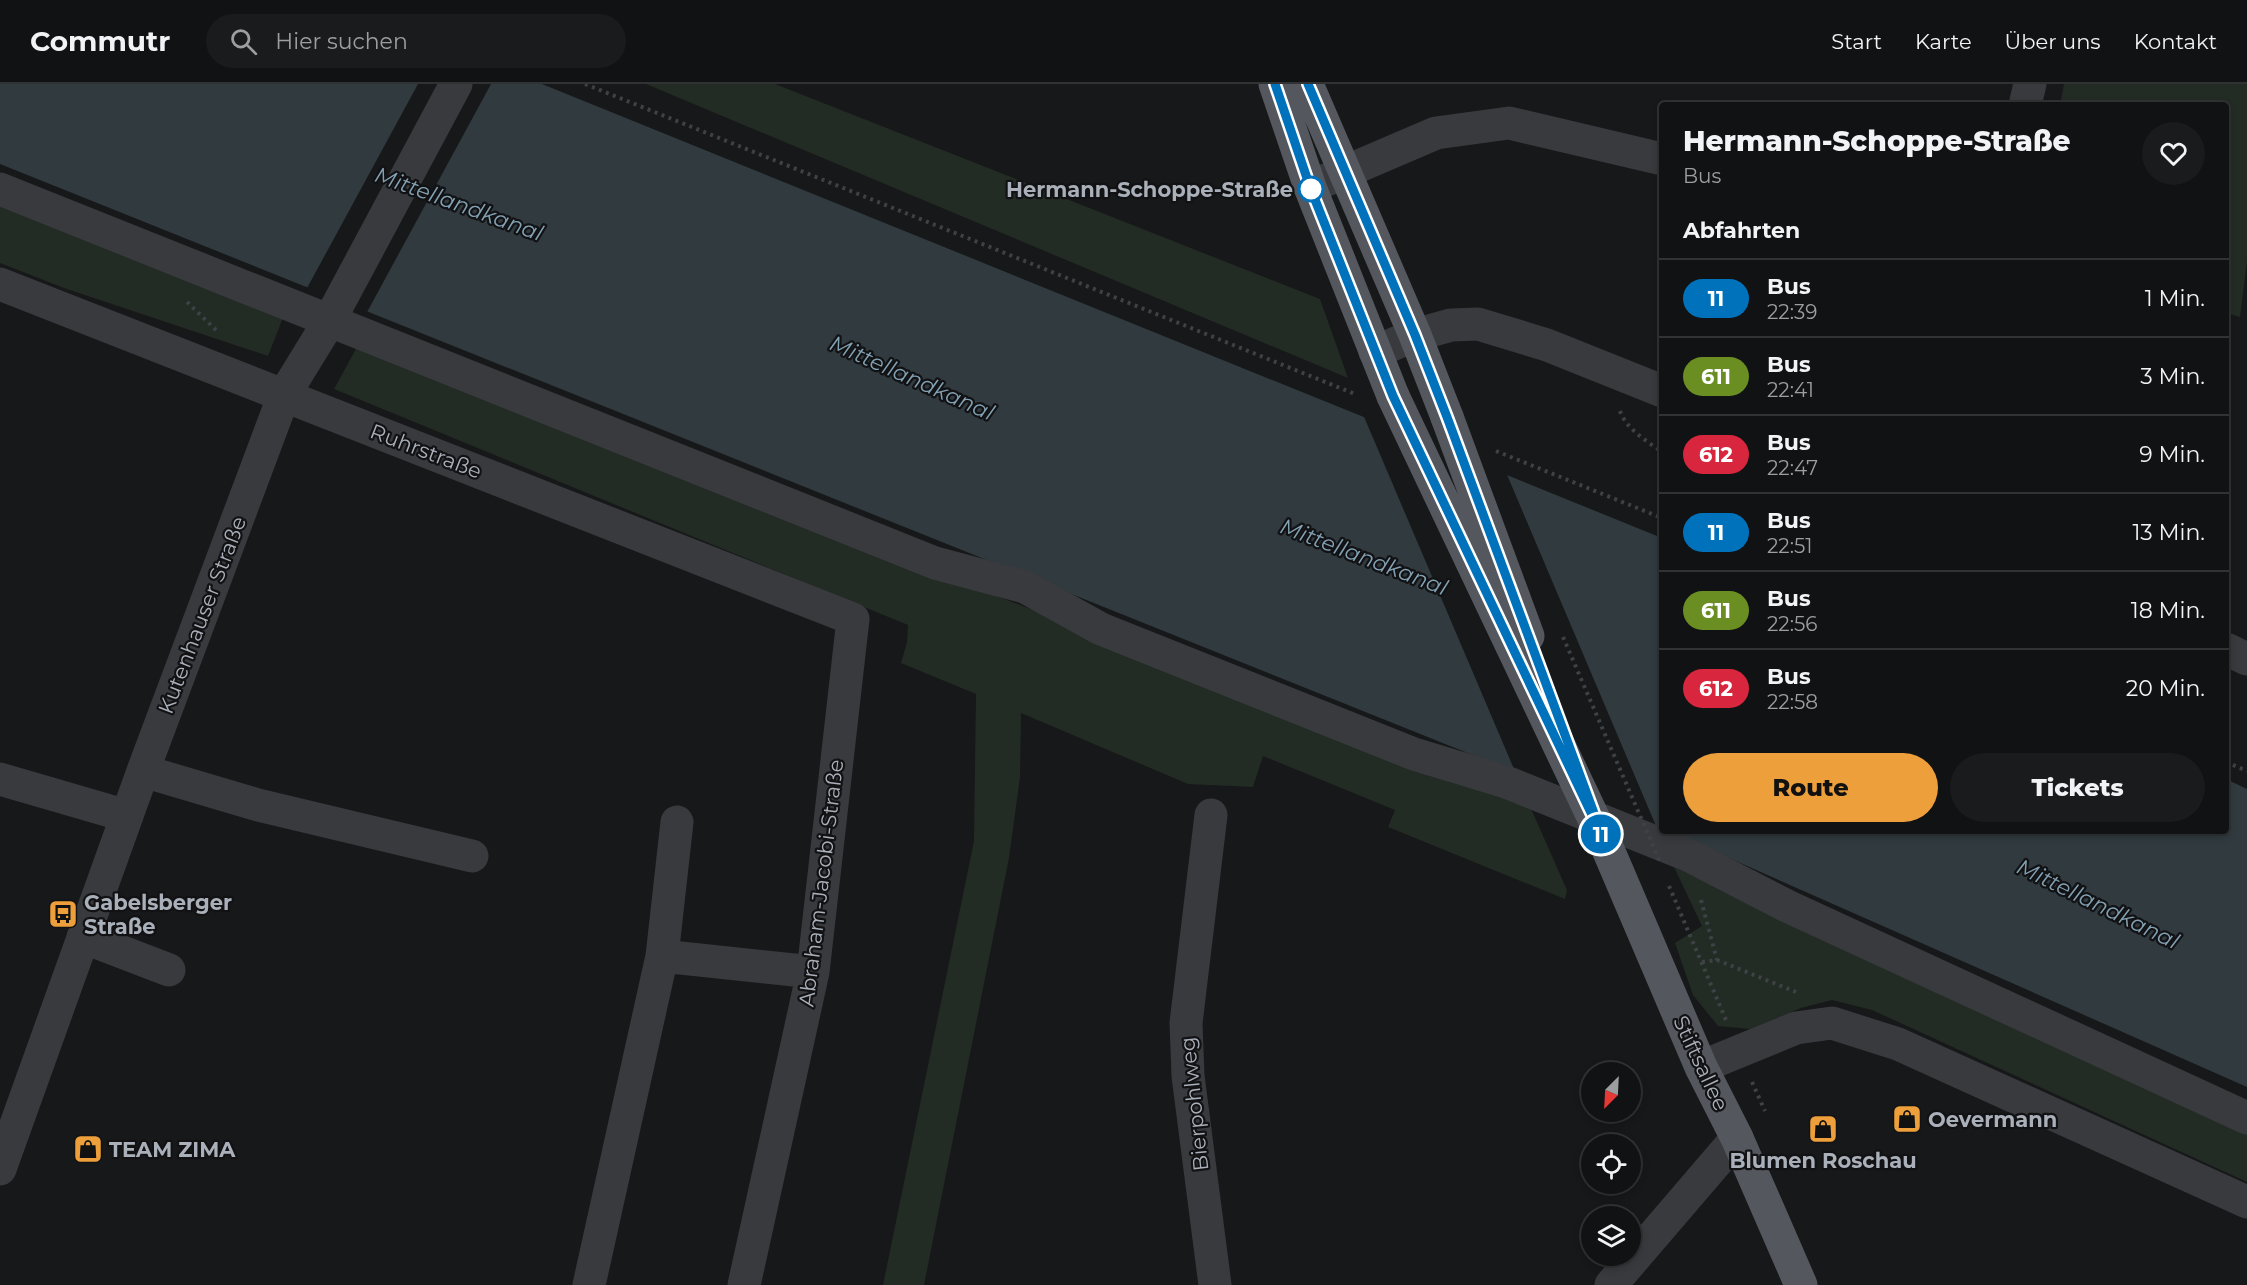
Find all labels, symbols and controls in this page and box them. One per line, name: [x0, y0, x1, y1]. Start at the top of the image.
search box: [206, 14, 626, 68]
text: Commutr: [30, 24, 170, 58]
icon: search: [227, 25, 260, 58]
text: Hier suchen: [275, 28, 408, 55]
text: Start: [1831, 29, 1882, 54]
text: Karte: [1915, 29, 1972, 54]
text: Über uns: [2005, 29, 2101, 54]
text: Kontakt: [2134, 29, 2217, 54]
button: heart: [2142, 122, 2205, 185]
text: Hermann-Schoppe-Straße: [1683, 124, 2071, 158]
water label: Mittellandkanal: [371, 161, 547, 247]
text: Bus: [1683, 164, 1721, 188]
marker: Hermann-Schoppe-Straße: [1298, 176, 1324, 202]
place label: Hermann-Schoppe-Straße: [1006, 177, 1293, 202]
text: Abfahrten: [1683, 217, 1800, 244]
text: Bus: [1767, 273, 1811, 300]
text: 1 Min.: [2145, 285, 2205, 312]
text: 11: [1708, 286, 1724, 311]
text: 22:39: [1767, 300, 1817, 324]
water label: Mittellandkanal: [826, 330, 998, 426]
text: Bus: [1767, 351, 1811, 378]
text: 3 Min.: [2140, 363, 2205, 390]
text: 611: [1701, 364, 1731, 389]
text: 22:41: [1767, 378, 1814, 402]
street label: Ruhrstraße: [367, 418, 485, 484]
text: Bus: [1767, 429, 1811, 456]
text: 9 Min.: [2139, 441, 2205, 468]
text: 612: [1699, 442, 1733, 467]
text: 22:47: [1767, 456, 1818, 480]
text: Bus: [1767, 507, 1811, 534]
street label: Kutenhauser Straße: [153, 513, 251, 717]
water label: Mittellandkanal: [1276, 513, 1452, 601]
text: 13 Min.: [2132, 519, 2205, 546]
text: 11: [1708, 520, 1724, 545]
text: 22:51: [1767, 534, 1813, 558]
text: Bus: [1767, 585, 1811, 612]
text: 18 Min.: [2131, 597, 2205, 624]
text: 611: [1701, 598, 1731, 623]
text: 22:56: [1767, 612, 1817, 636]
text: Bus: [1767, 663, 1811, 690]
text: 20 Min.: [2126, 675, 2205, 702]
text: 612: [1699, 676, 1733, 701]
text: 22:58: [1767, 690, 1818, 714]
button: Route: [1683, 753, 1938, 822]
button: Tickets: [1950, 753, 2205, 822]
street label: Abraham-Jacobi-Straße: [793, 758, 849, 1008]
line badge: 11: [1574, 814, 1628, 854]
text: 11: [1593, 822, 1609, 847]
water label: Mittellandkanal: [2012, 853, 2184, 955]
place label: Gabelsberger Straße: [84, 890, 232, 939]
bus stop icon: Gabelsberger Straße: [47, 898, 79, 930]
street label: Stiftsallee: [1668, 1011, 1734, 1115]
street label: Bierpohlweg: [1175, 1036, 1213, 1172]
north arrow: [1581, 1062, 1641, 1122]
map controls: [1581, 1062, 1641, 1266]
shop icon: Oevermann: [1891, 1103, 1923, 1135]
place label: Oevermann: [1928, 1107, 2057, 1132]
shop icon: Blumen Roschau: [1807, 1113, 1839, 1145]
shop icon: TEAM ZIMA: [72, 1133, 104, 1165]
button: locate: [1581, 1134, 1641, 1194]
place label: TEAM ZIMA: [109, 1137, 236, 1162]
place label: Blumen Roschau: [1729, 1148, 1917, 1173]
button: layers: [1581, 1206, 1641, 1266]

